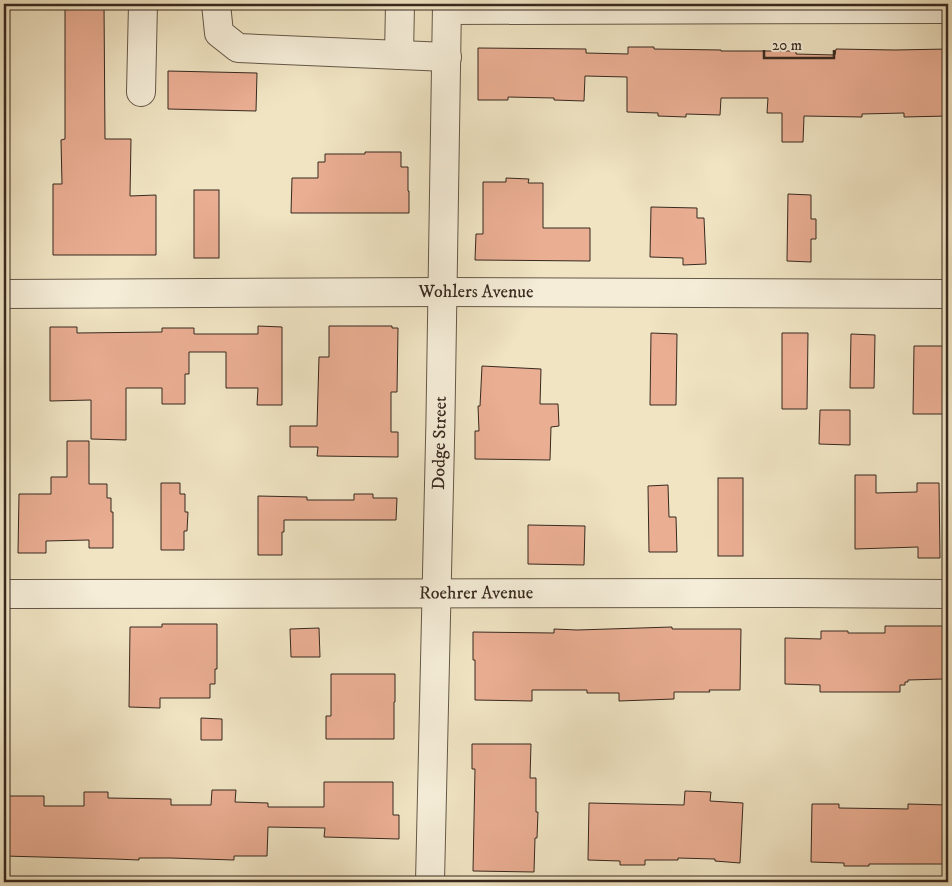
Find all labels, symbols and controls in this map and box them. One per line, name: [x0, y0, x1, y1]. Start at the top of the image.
scale bar: [764, 28, 834, 60]
text: 20 m: [772, 36, 802, 55]
street label: Wohlers Avenue: [417, 281, 534, 303]
street label: Dodge Street: [428, 396, 452, 490]
street label: Roehrer Avenue: [419, 582, 533, 604]

